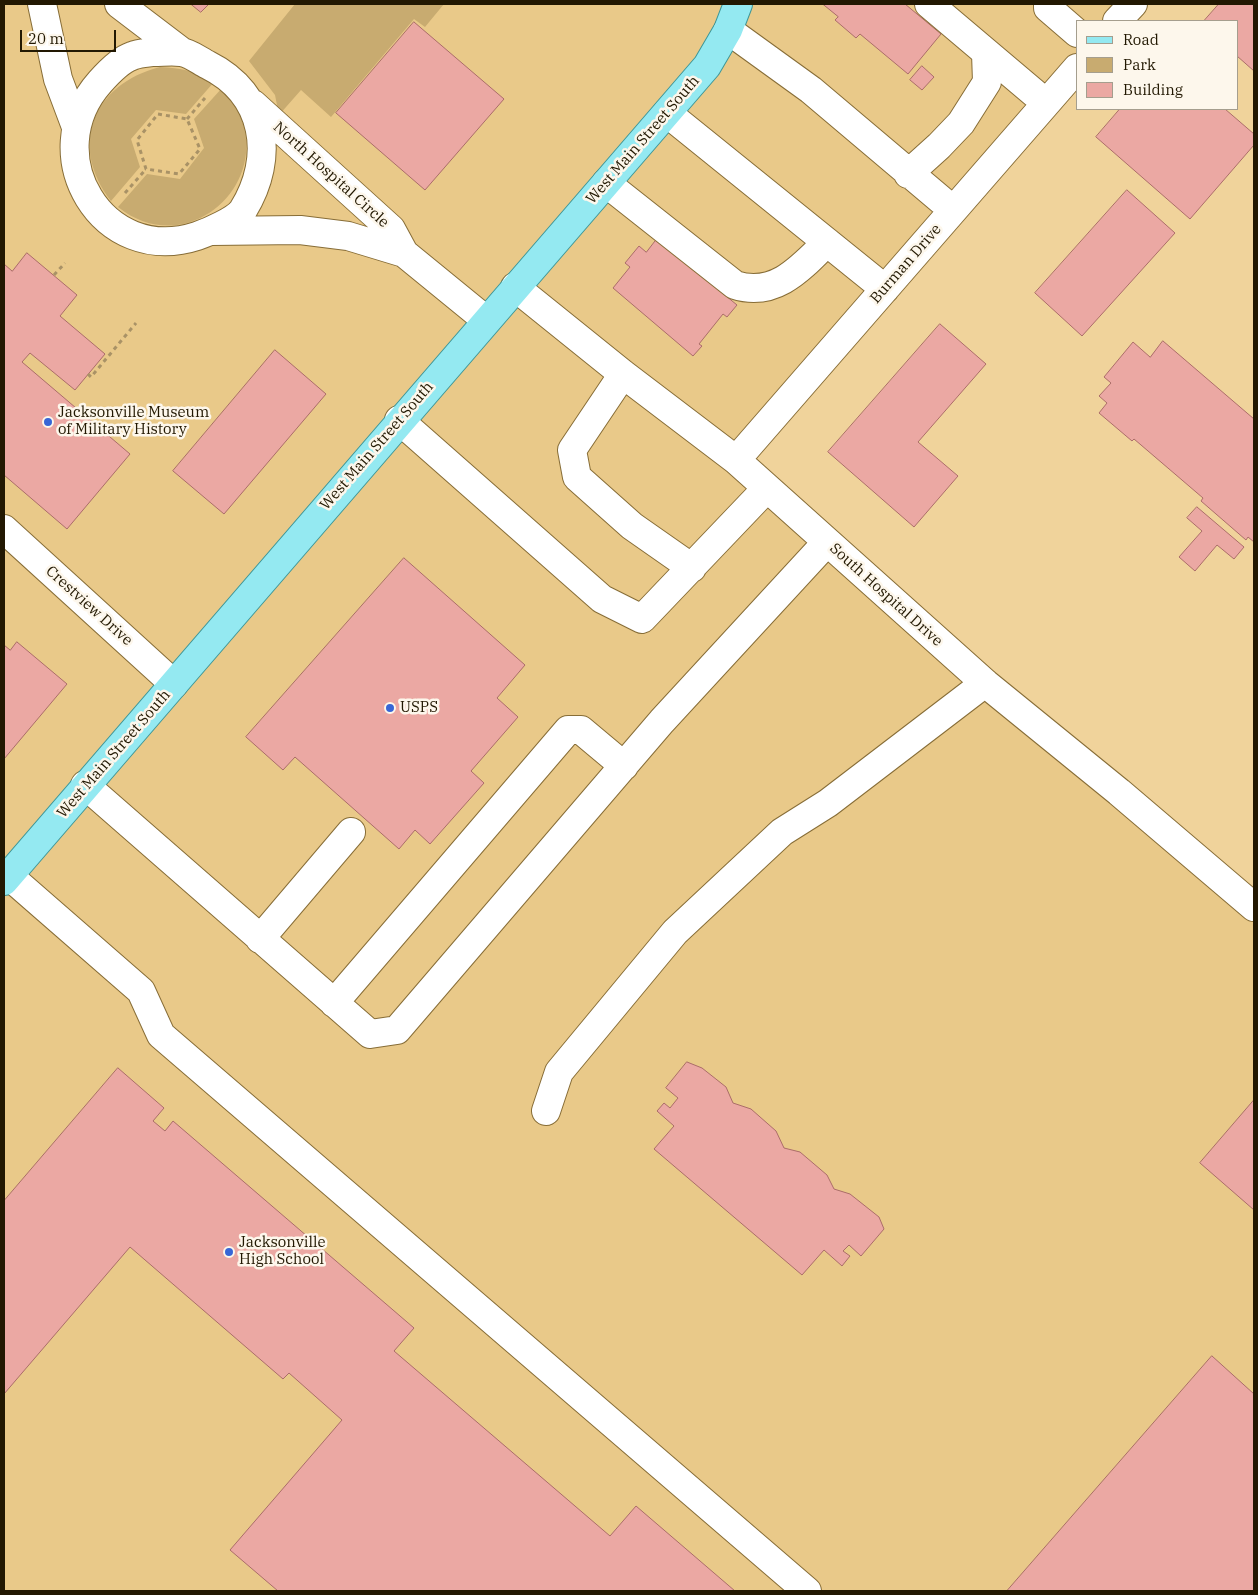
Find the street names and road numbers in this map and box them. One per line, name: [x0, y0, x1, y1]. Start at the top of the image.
street label: West Main Street South: [582, 72, 704, 208]
street label: North Hospital Circle: [269, 118, 393, 232]
street label: Burman Drive: [867, 221, 945, 307]
street label: West Main Street South: [316, 378, 438, 514]
street label: South Hospital Drive: [826, 540, 946, 650]
street label: Crestview Drive: [42, 562, 136, 650]
street label: West Main Street South: [53, 686, 175, 822]

